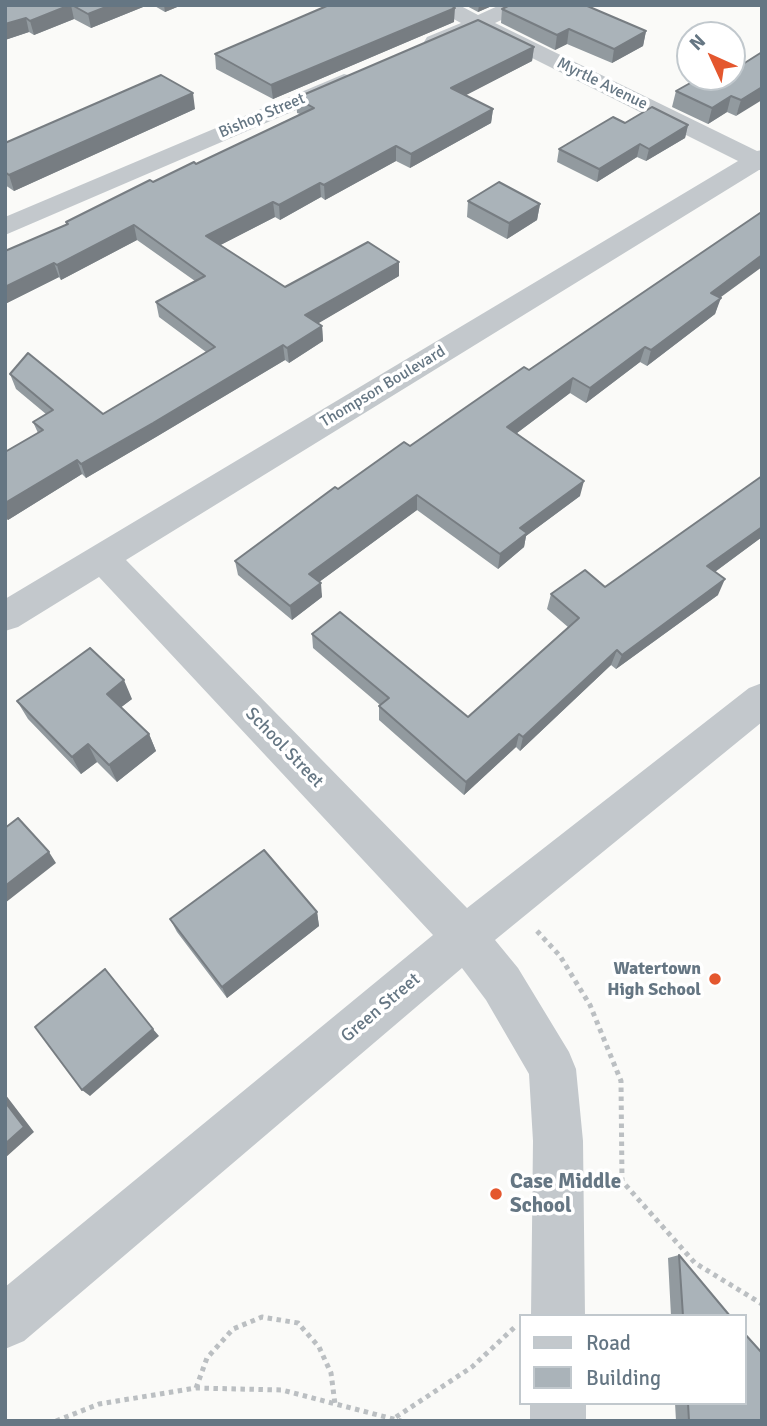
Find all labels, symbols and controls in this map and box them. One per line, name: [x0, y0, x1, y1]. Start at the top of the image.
north arrow: [676, 21, 746, 91]
text: N: [684, 29, 711, 56]
street label: Myrtle Avenue: [554, 54, 650, 114]
street label: Bishop Street: [216, 89, 308, 143]
street label: Thompson Boulevard: [317, 342, 449, 432]
street label: School Street: [240, 703, 328, 793]
place label: Watertown High School: [607, 958, 701, 1000]
street label: Green Street: [337, 969, 425, 1047]
marker: Watertown High School: [707, 971, 723, 987]
place label: Case Middle School: [510, 1169, 621, 1219]
marker: Case Middle School: [488, 1186, 504, 1202]
legend: [518, 1314, 746, 1405]
text: Road: [586, 1330, 631, 1356]
text: Building: [586, 1365, 661, 1391]

